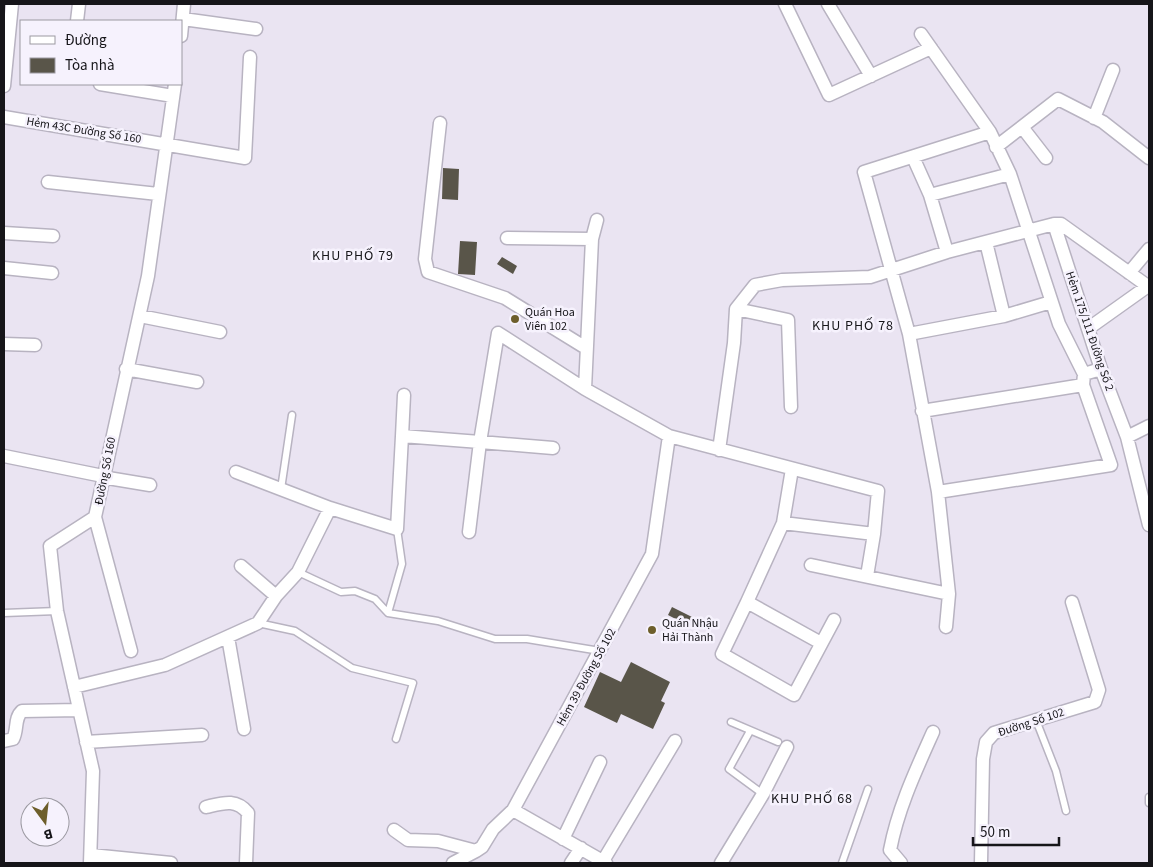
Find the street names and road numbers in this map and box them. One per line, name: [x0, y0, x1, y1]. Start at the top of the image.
street label: Hẻm 43C Đường Số 160: [25, 113, 143, 148]
street label: Hẻm 175/111 Đường Số 2: [1061, 269, 1118, 393]
street label: Đường Số 160: [91, 436, 120, 507]
street label: Hẻm 39 Đường Số 102: [553, 625, 620, 729]
street label: Đường Số 102: [996, 704, 1067, 741]

